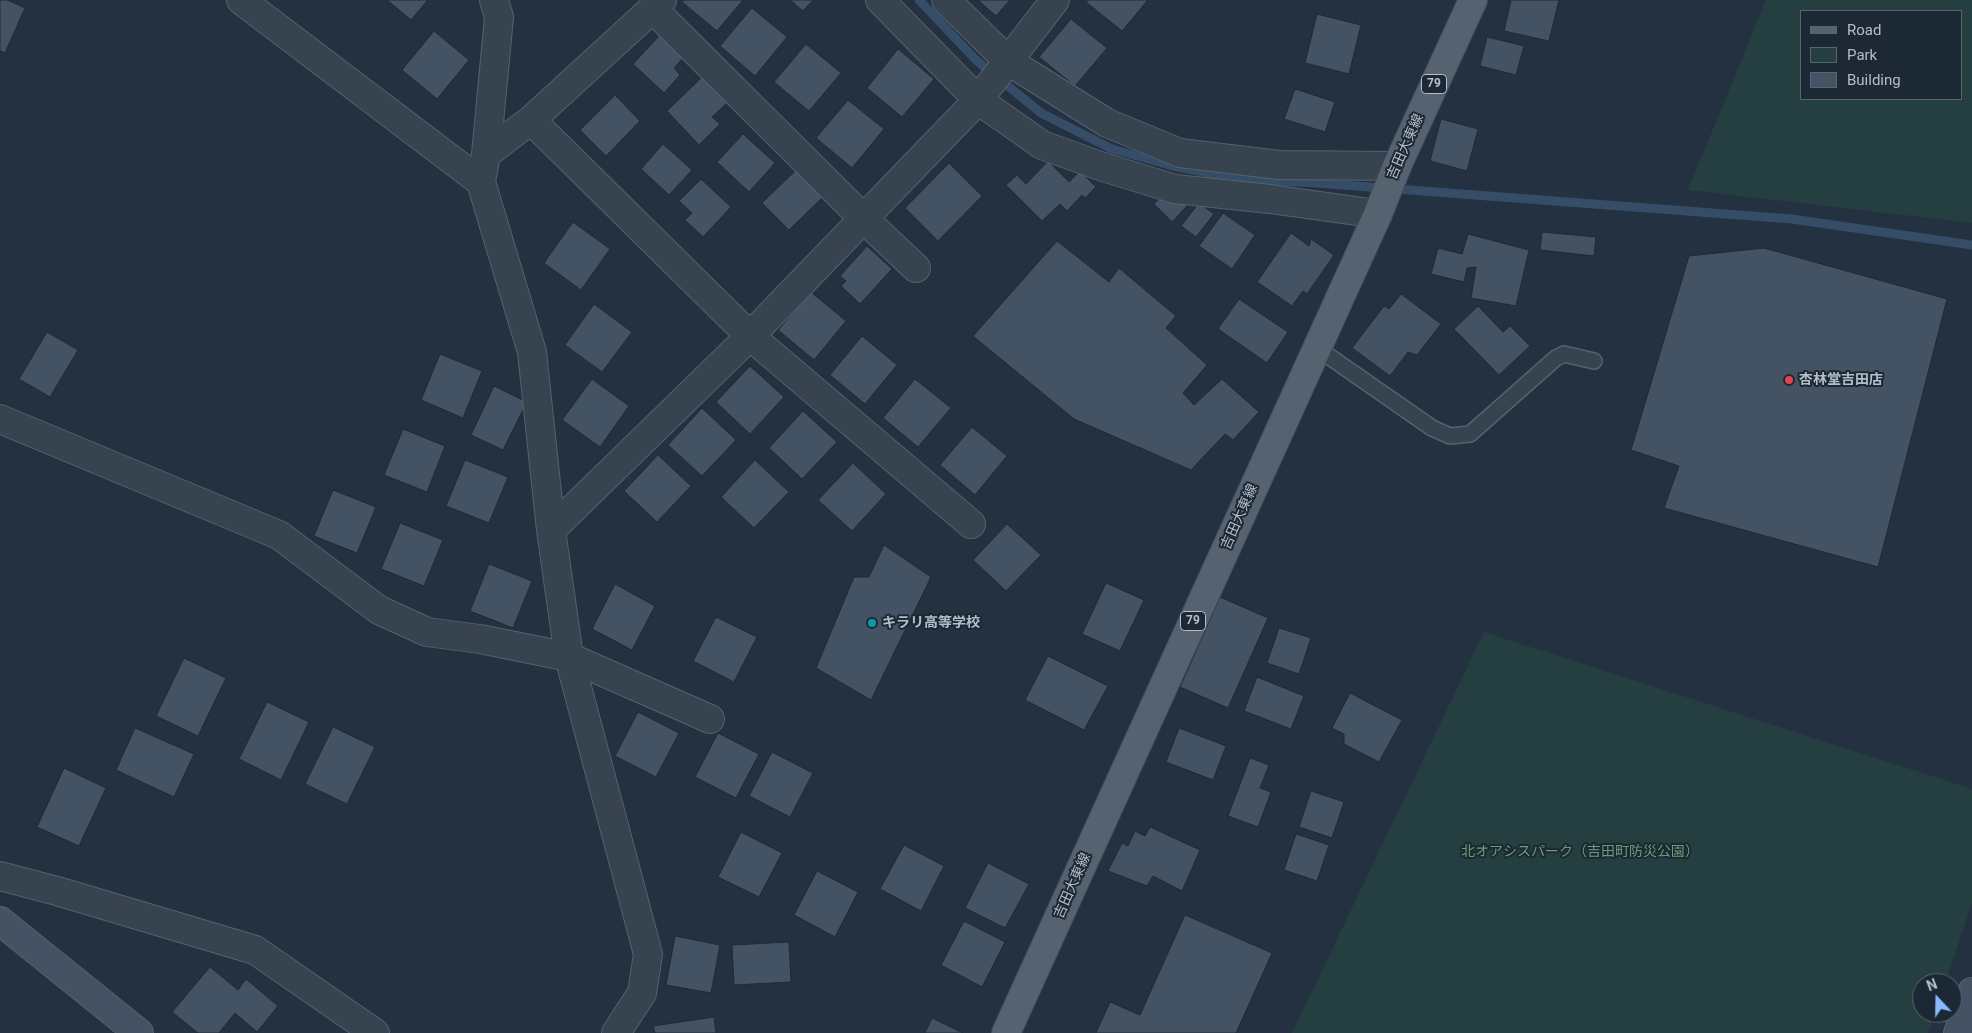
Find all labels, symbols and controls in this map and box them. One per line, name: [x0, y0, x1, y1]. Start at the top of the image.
legend: [1800, 10, 1962, 100]
text: Road: [1847, 21, 1881, 39]
text: Park: [1847, 46, 1877, 64]
text: Building: [1847, 71, 1901, 89]
road number: 79: [1422, 74, 1446, 94]
street label: 吉田大東線: [1384, 112, 1428, 182]
place label: 杏林堂吉田店: [1799, 372, 1883, 388]
marker: 杏林堂吉田店: [1783, 374, 1795, 386]
street label: 吉田大東線: [1218, 482, 1262, 552]
road number: 79: [1180, 612, 1206, 630]
place label: キラリ高等学校: [882, 615, 980, 631]
marker: キラリ高等学校: [866, 617, 878, 629]
park label: 北オアシスパーク（吉田町防災公園）: [1461, 844, 1699, 860]
street label: 吉田大東線: [1051, 851, 1095, 921]
north arrow: [1912, 973, 1962, 1023]
text: N: [1924, 976, 1939, 994]

